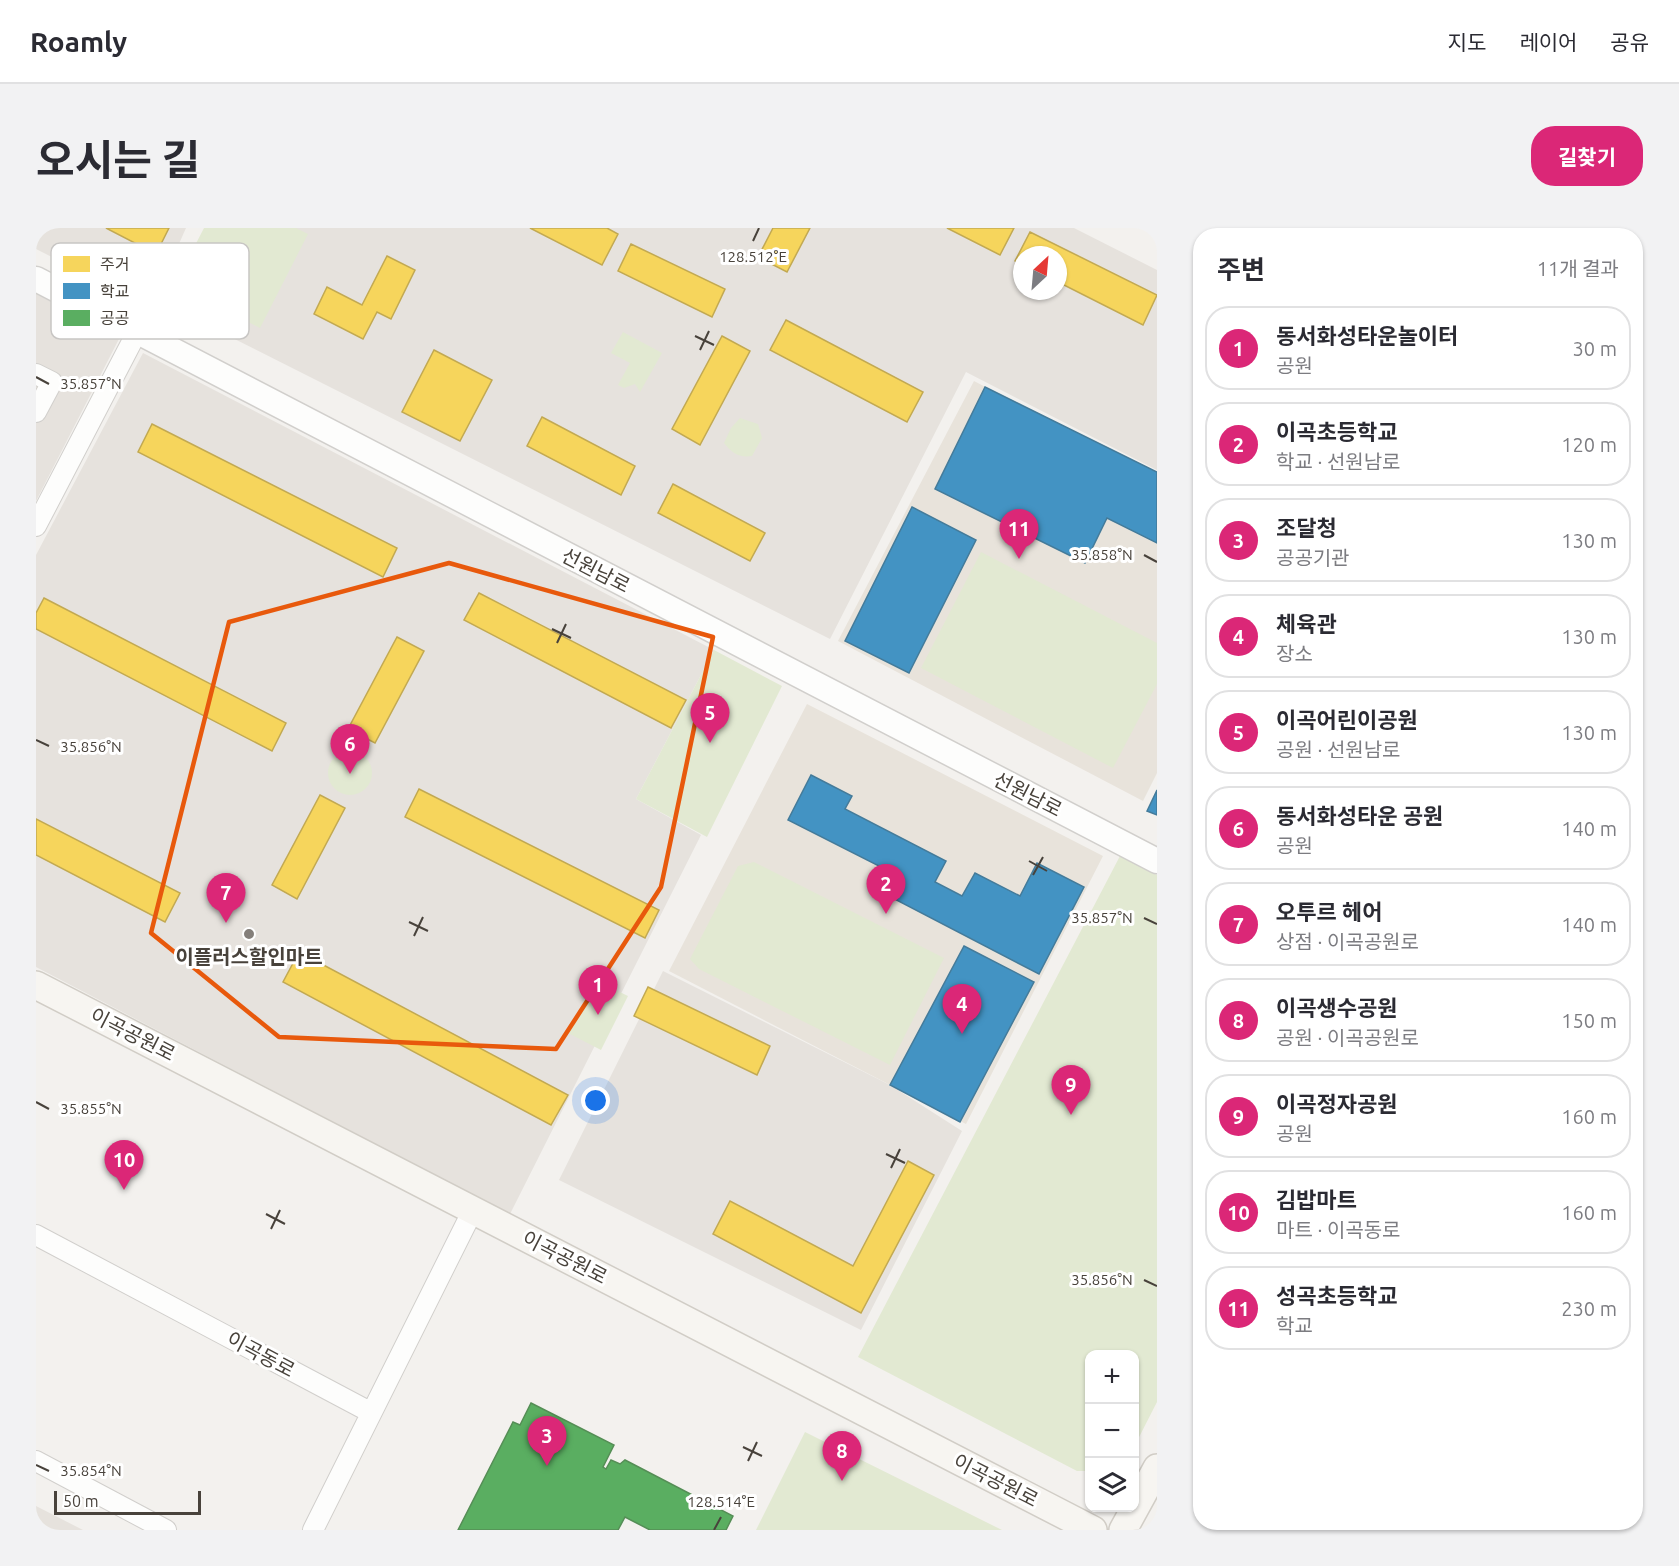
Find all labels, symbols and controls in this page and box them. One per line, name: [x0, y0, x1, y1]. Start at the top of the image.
text: Roamly: [30, 26, 127, 57]
text: 지도: [1448, 30, 1486, 54]
text: 레이어: [1519, 30, 1577, 54]
text: 공유: [1610, 30, 1649, 54]
button: 길찾기: [1531, 126, 1643, 186]
text: 오시는 길: [36, 136, 201, 183]
legend: [51, 243, 249, 339]
north arrow: [1013, 246, 1067, 300]
text: 128.512°E: [719, 248, 787, 265]
text: 주거: [100, 255, 129, 273]
text: 주변: [1217, 255, 1265, 284]
text: 11개 결과: [1537, 257, 1619, 280]
text: 학교: [100, 282, 129, 300]
text: 공공: [100, 309, 129, 327]
text: 동서화성타운놀이터: [1276, 323, 1458, 348]
text: 1: [1233, 337, 1244, 360]
text: 30 m: [1573, 337, 1617, 360]
text: 공원: [1276, 354, 1313, 377]
text: 35.857°N: [60, 375, 122, 392]
text: 이곡초등학교: [1276, 419, 1397, 444]
text: 2: [1233, 433, 1244, 456]
text: 120 m: [1561, 433, 1617, 456]
text: 학교 · 선원남로: [1276, 450, 1400, 473]
pin: 11: [1000, 510, 1038, 559]
text: 조달청: [1276, 515, 1337, 540]
text: 3: [1233, 529, 1244, 552]
text: 130 m: [1561, 529, 1617, 552]
street label: 선원남로: [558, 543, 634, 597]
text: 35.858°N: [1071, 546, 1133, 563]
text: 공공기관: [1276, 546, 1350, 569]
text: 체육관: [1276, 611, 1337, 636]
text: 4: [1233, 625, 1244, 648]
text: 130 m: [1561, 625, 1617, 648]
text: 장소: [1276, 642, 1313, 665]
pin: 5: [690, 694, 730, 743]
text: 이곡어린이공원: [1276, 707, 1418, 732]
text: 5: [1233, 721, 1244, 744]
text: 130 m: [1561, 721, 1617, 744]
pin: 6: [330, 724, 370, 774]
text: 35.856°N: [60, 738, 122, 755]
text: 공원 · 선원남로: [1276, 738, 1400, 761]
street label: 선원남로: [990, 767, 1066, 821]
text: 동서화성타운 공원: [1276, 803, 1443, 828]
text: 6: [1233, 817, 1244, 840]
text: 140 m: [1561, 817, 1617, 840]
text: 공원: [1276, 834, 1313, 857]
pin: 2: [866, 864, 906, 914]
pin: 7: [206, 874, 246, 923]
text: 오투르 헤어: [1276, 899, 1382, 924]
text: 35.857°N: [1071, 909, 1133, 926]
text: 7: [1233, 913, 1244, 936]
text: 140 m: [1561, 913, 1617, 936]
marker: 이플러스할인마트: [242, 927, 256, 941]
text: 상점 · 이곡공원로: [1276, 930, 1419, 953]
place label: 이플러스할인마트: [175, 945, 323, 968]
pin: 1: [578, 966, 618, 1015]
pin: 4: [942, 984, 982, 1034]
text: 이곡생수공원: [1276, 995, 1397, 1020]
street label: 이곡공원로: [87, 1003, 179, 1065]
text: 8: [1233, 1009, 1244, 1032]
text: 150 m: [1561, 1009, 1617, 1032]
text: 공원 · 이곡공원로: [1276, 1026, 1419, 1049]
pin: 9: [1052, 1066, 1090, 1115]
your location: [581, 1086, 610, 1115]
text: 이곡정자공원: [1276, 1091, 1397, 1116]
text: 35.855°N: [60, 1100, 122, 1117]
text: 9: [1233, 1105, 1244, 1128]
text: 160 m: [1561, 1105, 1617, 1128]
text: 공원: [1276, 1122, 1313, 1145]
pin: 10: [104, 1140, 143, 1190]
text: 김밥마트: [1276, 1187, 1357, 1212]
text: 10: [1227, 1201, 1250, 1224]
text: 160 m: [1561, 1201, 1617, 1224]
text: 마트 · 이곡동로: [1276, 1218, 1400, 1241]
street label: 이곡공원로: [519, 1226, 611, 1288]
text: 35.856°N: [1071, 1271, 1133, 1288]
text: 성곡초등학교: [1276, 1283, 1397, 1308]
text: 11: [1227, 1297, 1250, 1320]
text: 230 m: [1561, 1297, 1617, 1320]
text: 학교: [1276, 1314, 1313, 1337]
street label: 이곡동로: [223, 1327, 299, 1381]
map controls: [1085, 1350, 1139, 1512]
button: +: [1085, 1350, 1139, 1404]
button: −: [1085, 1404, 1139, 1458]
pin: 3: [528, 1416, 566, 1466]
pin: 8: [822, 1432, 862, 1481]
street label: 이곡공원로: [950, 1449, 1042, 1511]
button: layers: [1085, 1458, 1139, 1512]
text: 35.854°N: [60, 1462, 122, 1479]
scale bar: [54, 1488, 201, 1516]
text: 50 m: [63, 1492, 99, 1510]
text: 128.514°E: [687, 1493, 755, 1510]

